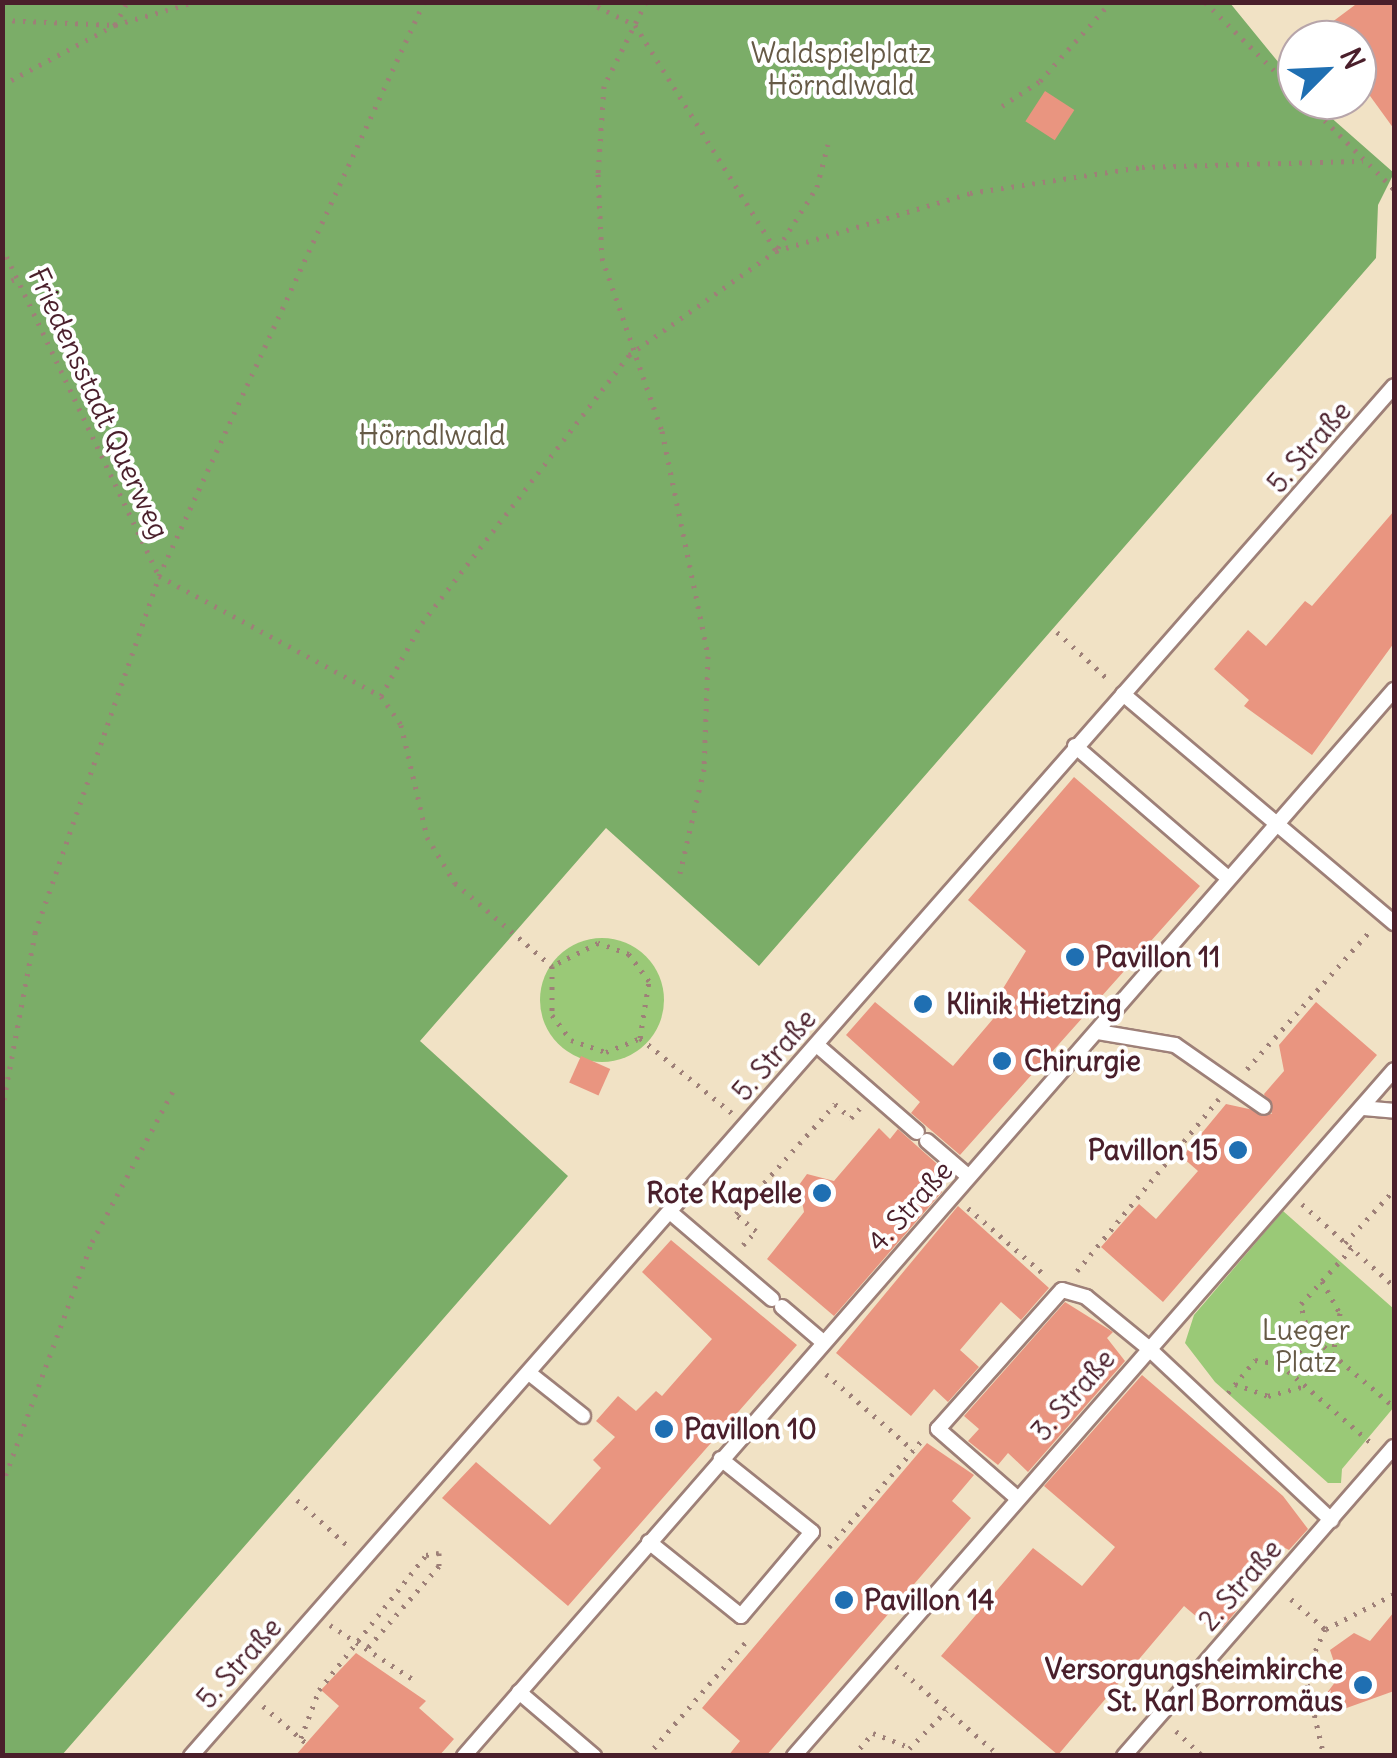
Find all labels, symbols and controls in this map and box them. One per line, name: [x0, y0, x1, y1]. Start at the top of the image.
north arrow: [1277, 20, 1377, 120]
park label: Waldspielplatz Hörndlwald: [751, 36, 931, 102]
text: N: [1332, 42, 1373, 75]
street label: Friedensstadt Querweg: [21, 262, 177, 544]
street label: 5. Straße: [1260, 394, 1358, 500]
park label: Hörndlwald: [359, 418, 505, 452]
place label: Pavillon 11: [1095, 940, 1220, 974]
marker: Pavillon 11: [1064, 946, 1086, 968]
place label: Klinik Hietzing: [946, 987, 1122, 1021]
marker: Klinik Hietzing: [910, 991, 936, 1017]
street label: 5. Straße: [725, 1002, 823, 1108]
place label: Chirurgie: [1024, 1044, 1141, 1078]
marker: Chirurgie: [989, 1048, 1015, 1074]
place label: Pavillon 15: [1088, 1133, 1218, 1167]
marker: Pavillon 15: [1227, 1139, 1249, 1161]
street label: 4. Straße: [861, 1154, 959, 1258]
place label: Rote Kapelle: [646, 1176, 802, 1210]
marker: Rote Kapelle: [811, 1182, 833, 1204]
park label: Lueger Platz: [1262, 1313, 1350, 1379]
street label: 3. Straße: [1024, 1342, 1122, 1448]
place label: Pavillon 10: [684, 1412, 817, 1446]
marker: Pavillon 10: [653, 1418, 675, 1440]
street label: 2. Straße: [1191, 1533, 1289, 1637]
place label: Pavillon 14: [864, 1583, 994, 1617]
marker: Pavillon 14: [833, 1589, 855, 1611]
street label: 5. Straße: [190, 1611, 288, 1715]
place label: Versorgungsheimkirche St. Karl Borromäus: [1045, 1652, 1343, 1718]
marker: Versorgungsheimkirche St. Karl Borromäus: [1352, 1674, 1374, 1696]

